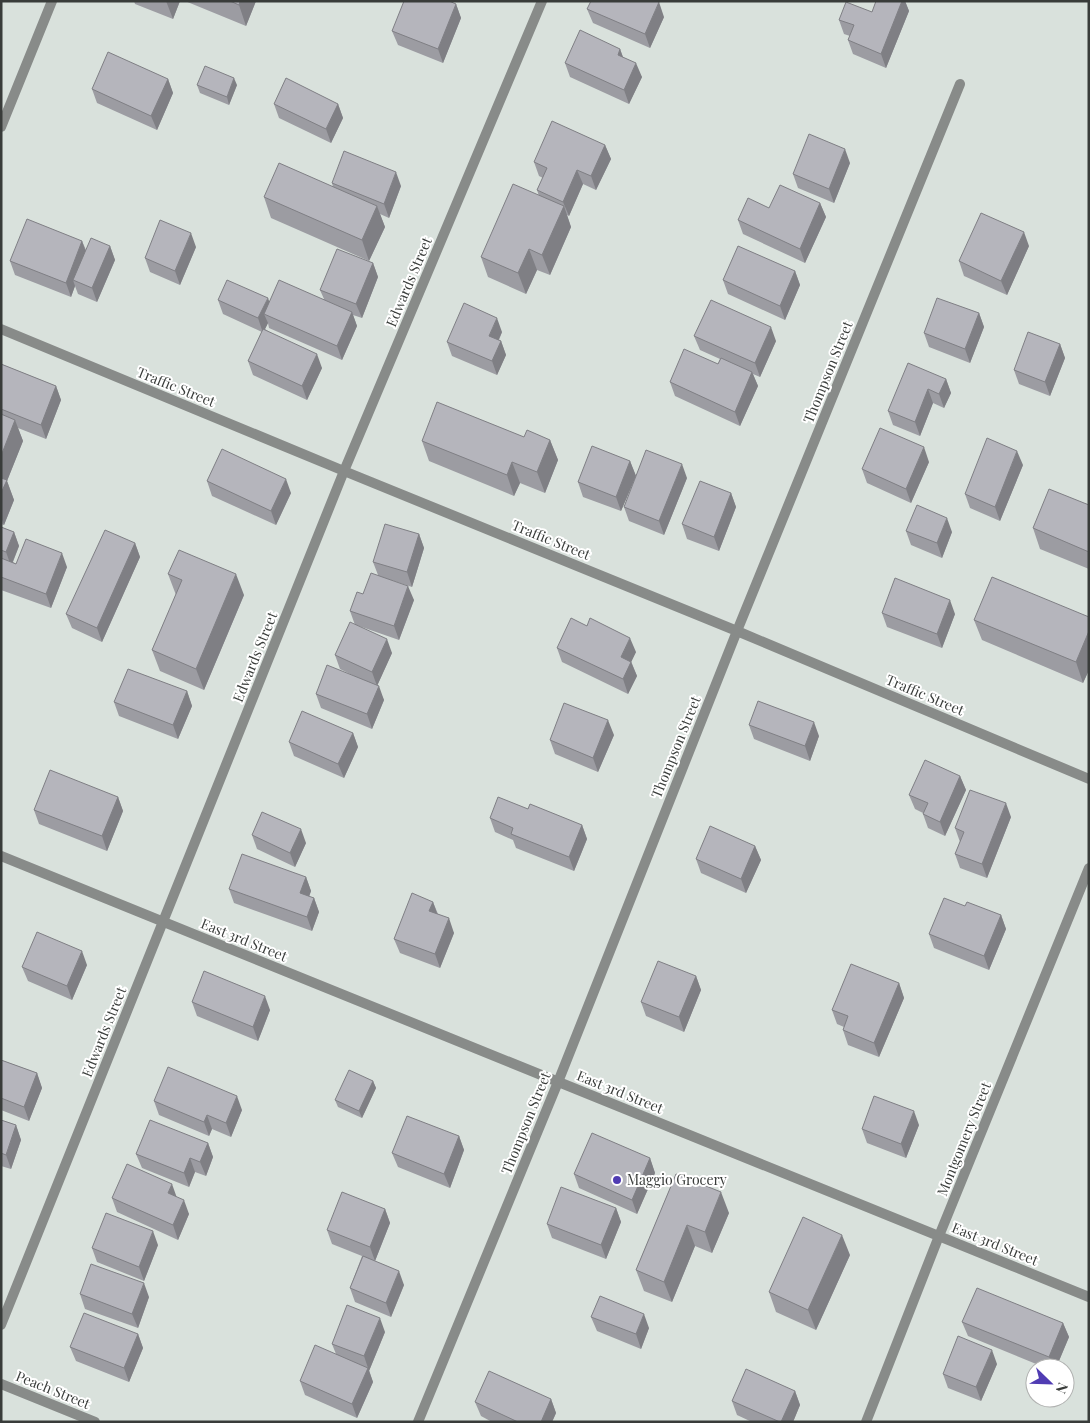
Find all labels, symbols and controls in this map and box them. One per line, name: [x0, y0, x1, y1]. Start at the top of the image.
street label: Edwards Street: [381, 233, 436, 330]
street label: Thompson Street: [798, 317, 857, 426]
street label: Traffic Street: [134, 362, 219, 411]
street label: Traffic Street: [509, 515, 594, 564]
street label: Edwards Street: [228, 608, 282, 705]
street label: Traffic Street: [883, 670, 968, 720]
street label: Thompson Street: [646, 692, 705, 801]
street label: East 3rd Street: [198, 914, 291, 966]
street label: Edwards Street: [77, 983, 131, 1080]
street label: East 3rd Street: [574, 1066, 667, 1118]
street label: Thompson Street: [496, 1068, 555, 1177]
street label: Montgomery Street: [932, 1078, 995, 1199]
place label: Maggio Grocery: [627, 1170, 727, 1189]
marker: Maggio Grocery: [611, 1174, 623, 1186]
street label: East 3rd Street: [949, 1218, 1042, 1270]
north arrow: [1025, 1358, 1075, 1408]
street label: Peach Street: [13, 1366, 94, 1413]
text: N: [1052, 1380, 1073, 1397]

